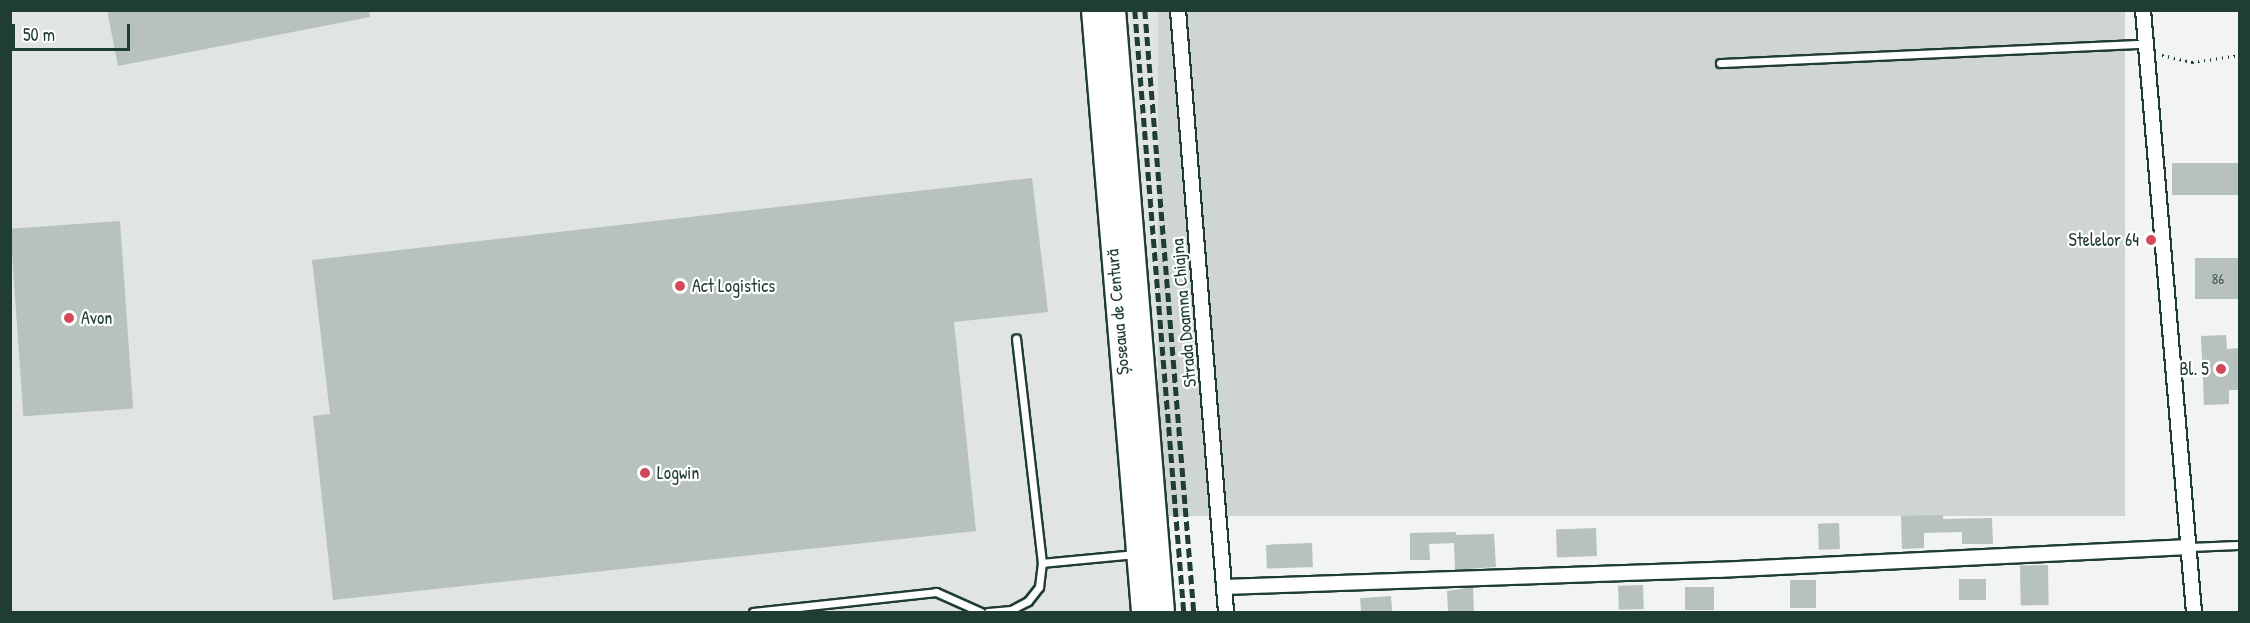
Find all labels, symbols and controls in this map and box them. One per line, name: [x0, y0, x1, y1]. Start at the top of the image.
scale bar: [15, 12, 134, 50]
text: 50 m: [23, 22, 55, 47]
place label: Stelelor 64: [2068, 229, 2139, 251]
marker: Stelelor 64: [2144, 233, 2158, 247]
street label: Strada Doamna Chiajna: [1167, 238, 1201, 388]
street label: Șoseaua de Centură: [1102, 248, 1134, 376]
house number: 86: [2212, 270, 2224, 288]
place label: Act Logistics: [692, 275, 775, 297]
marker: Act Logistics: [673, 279, 687, 293]
place label: Avon: [81, 307, 112, 329]
marker: Avon: [62, 311, 76, 325]
place label: Bl. 5: [2179, 358, 2209, 380]
marker: Bl. 5: [2214, 362, 2228, 376]
place label: Logwin: [657, 462, 699, 484]
marker: Logwin: [638, 466, 652, 480]

